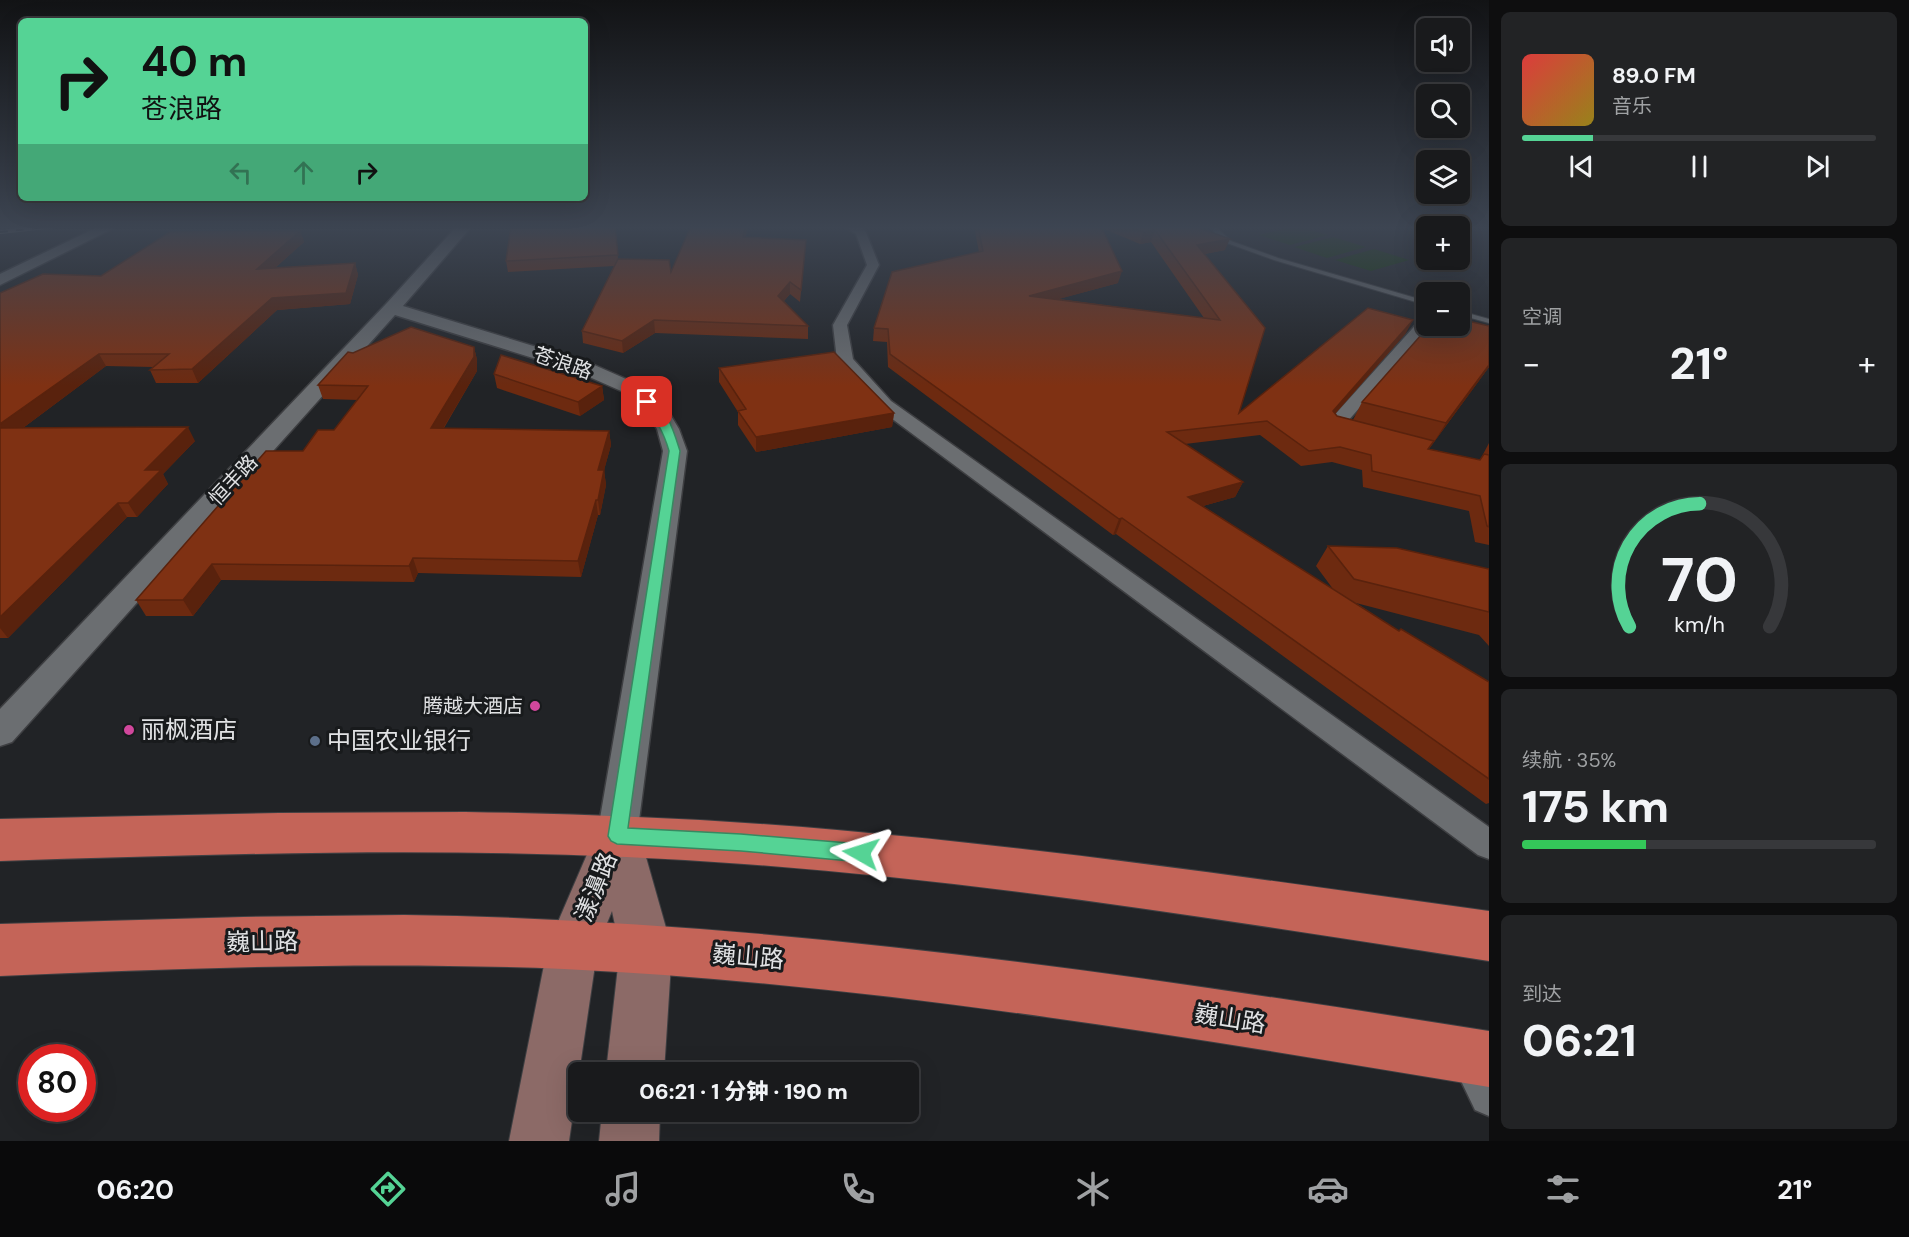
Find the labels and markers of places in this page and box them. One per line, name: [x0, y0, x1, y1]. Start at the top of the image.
pin: [621, 376, 672, 427]
place label: 腾越大酒店: [423, 693, 523, 719]
marker: 腾越大酒店: [528, 699, 542, 713]
place label: 丽枫酒店: [141, 714, 237, 745]
marker: 丽枫酒店: [122, 723, 136, 737]
place label: 中国农业银行: [327, 725, 471, 756]
marker: 中国农业银行: [308, 734, 322, 748]

